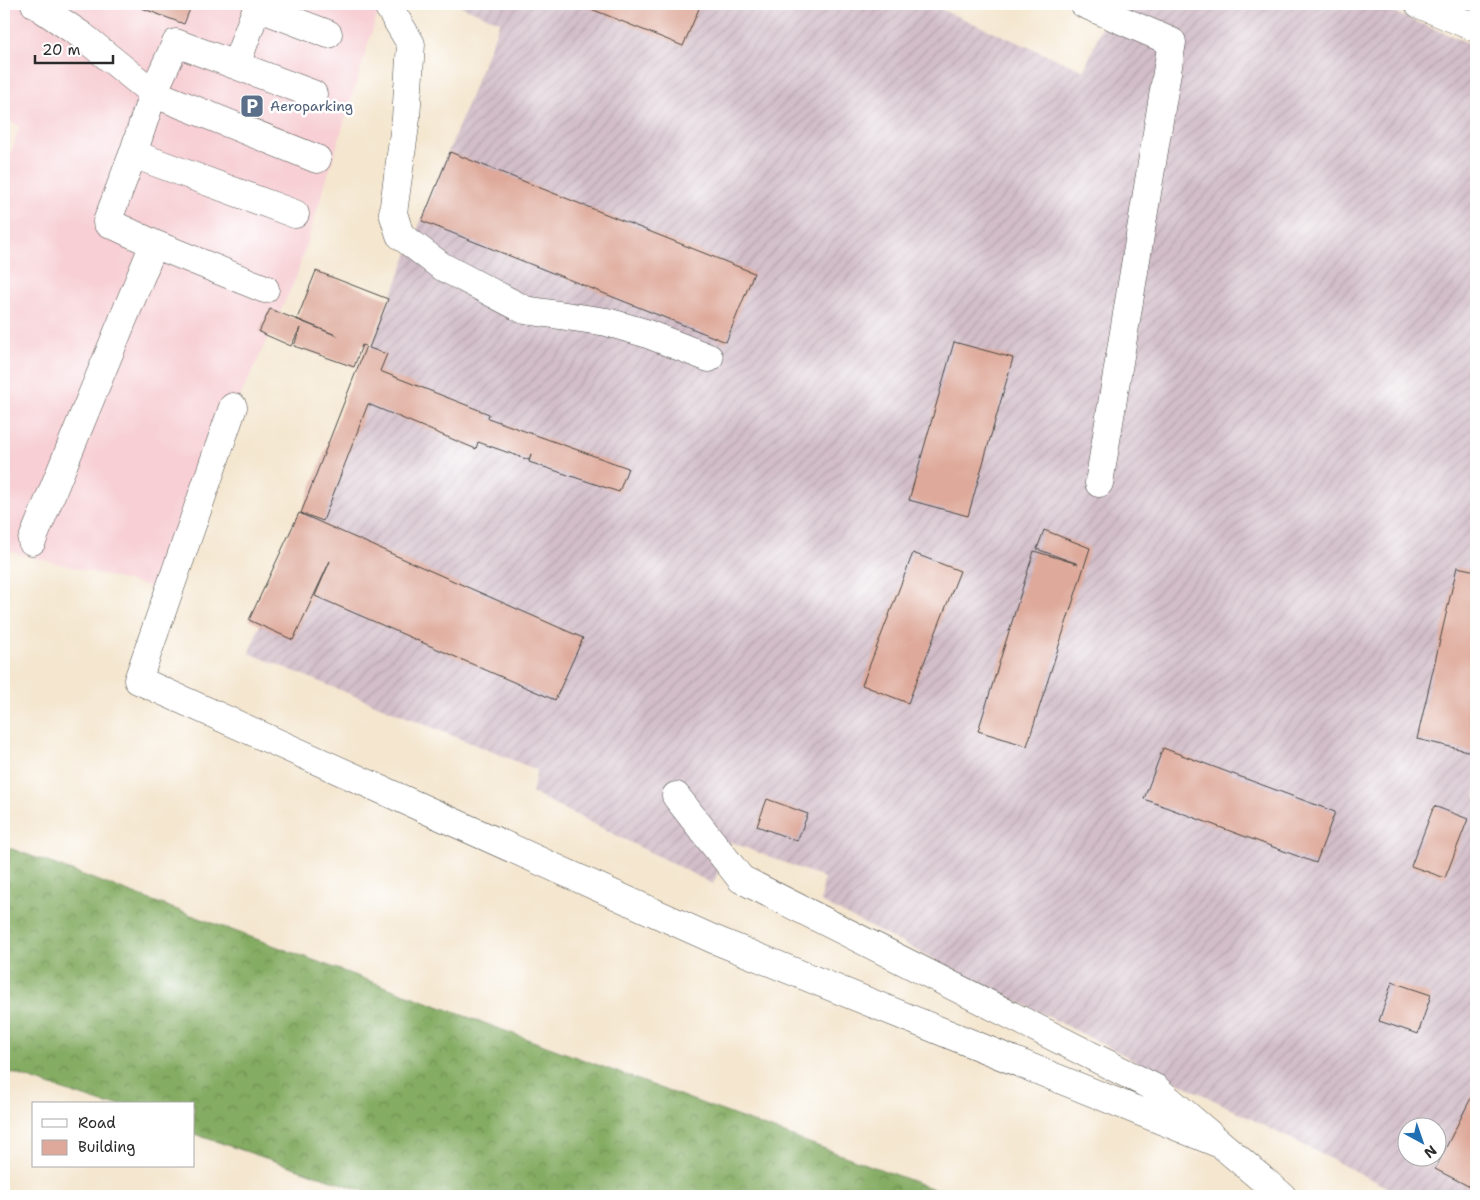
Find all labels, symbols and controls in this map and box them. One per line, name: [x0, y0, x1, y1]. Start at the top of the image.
scale bar: [35, 32, 112, 64]
text: 20 m: [42, 40, 81, 60]
parking icon: Aeroparking: [239, 93, 265, 119]
place label: Aeroparking: [270, 97, 353, 115]
legend: [32, 1102, 195, 1168]
text: Road: [78, 1113, 116, 1133]
north arrow: [1398, 1118, 1448, 1168]
text: Building: [78, 1137, 135, 1157]
text: N: [1420, 1141, 1440, 1162]

